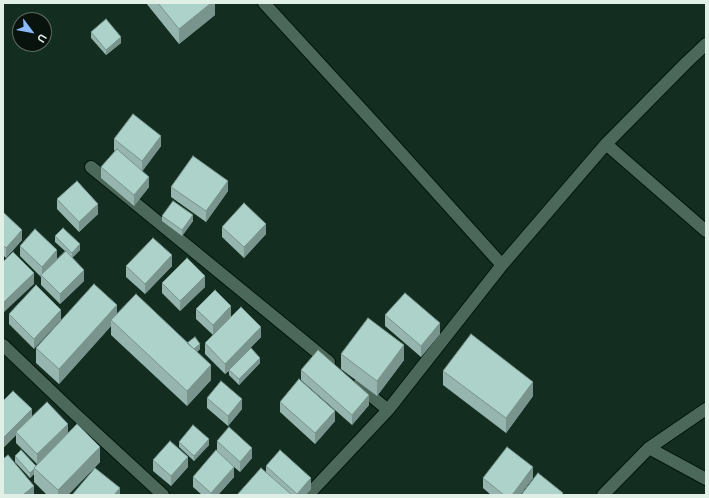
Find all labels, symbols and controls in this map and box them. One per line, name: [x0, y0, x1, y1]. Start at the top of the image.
north arrow: [12, 12, 52, 52]
text: U: [34, 31, 49, 45]

